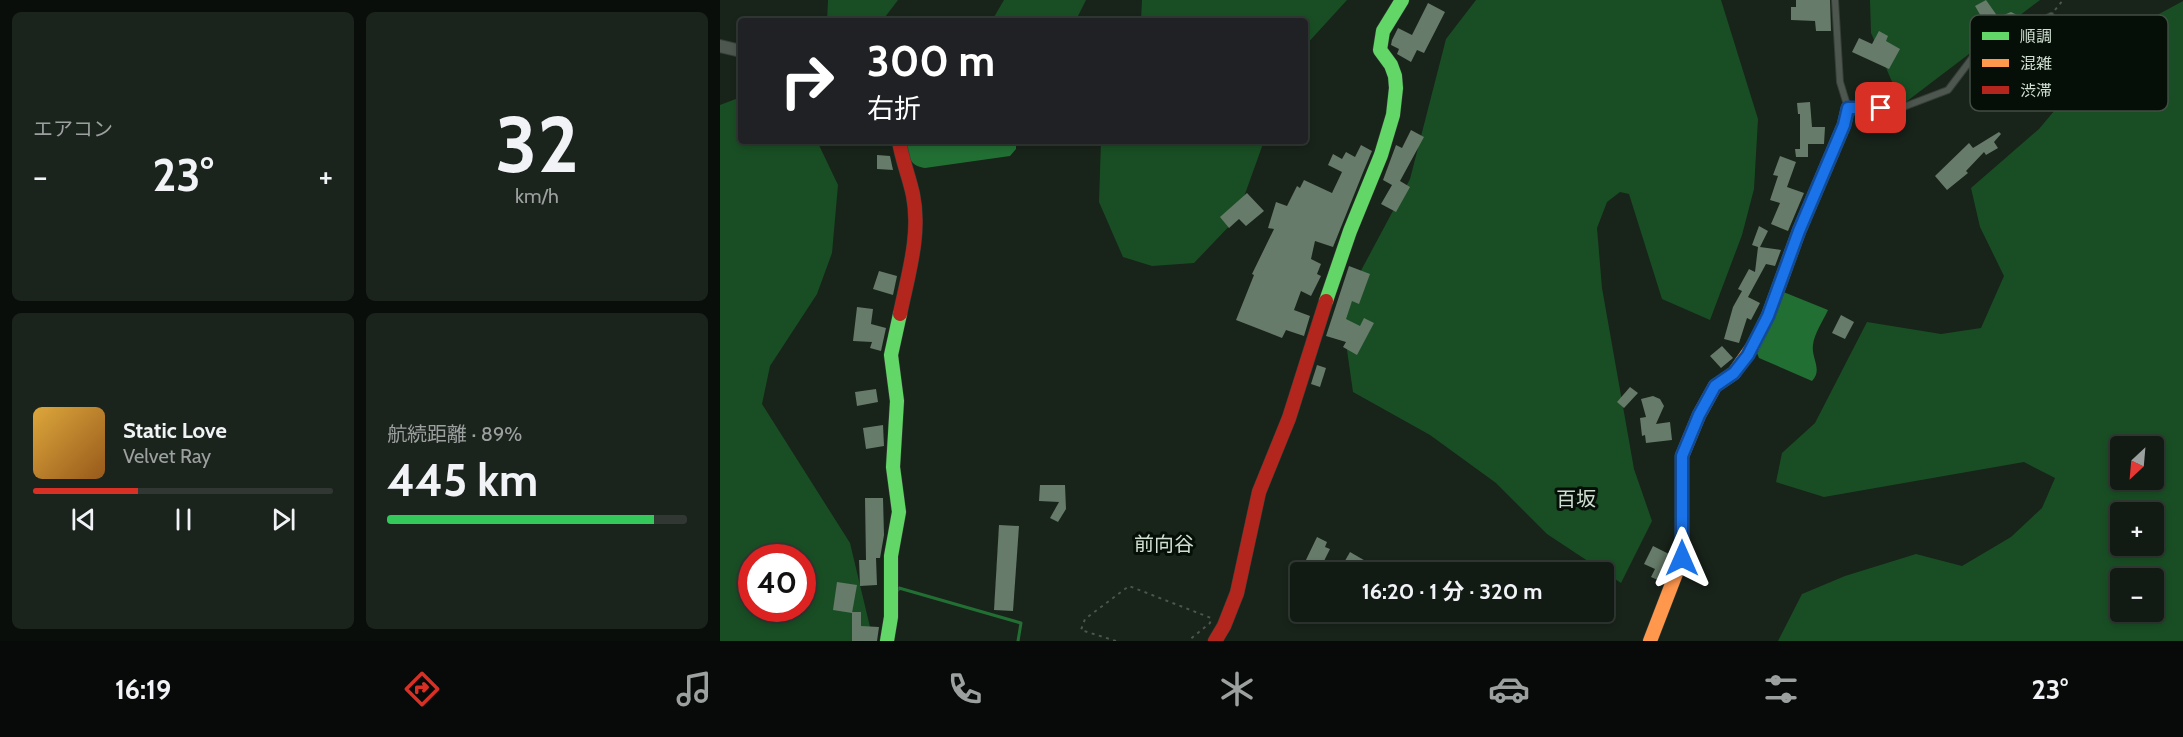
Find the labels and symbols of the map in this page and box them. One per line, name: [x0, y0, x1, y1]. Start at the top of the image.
legend: [1970, 15, 2168, 111]
text: 順調: [2020, 27, 2052, 46]
text: 混雑: [2020, 54, 2052, 73]
text: 渋滞: [2020, 81, 2052, 100]
pin: [1855, 82, 1906, 133]
north arrow: [2110, 436, 2164, 490]
district label: 百坂: [1556, 487, 1596, 511]
position arrow: [1650, 526, 1714, 590]
district label: 前向谷: [1134, 532, 1194, 556]
speed limit sign: 40: [738, 544, 816, 622]

